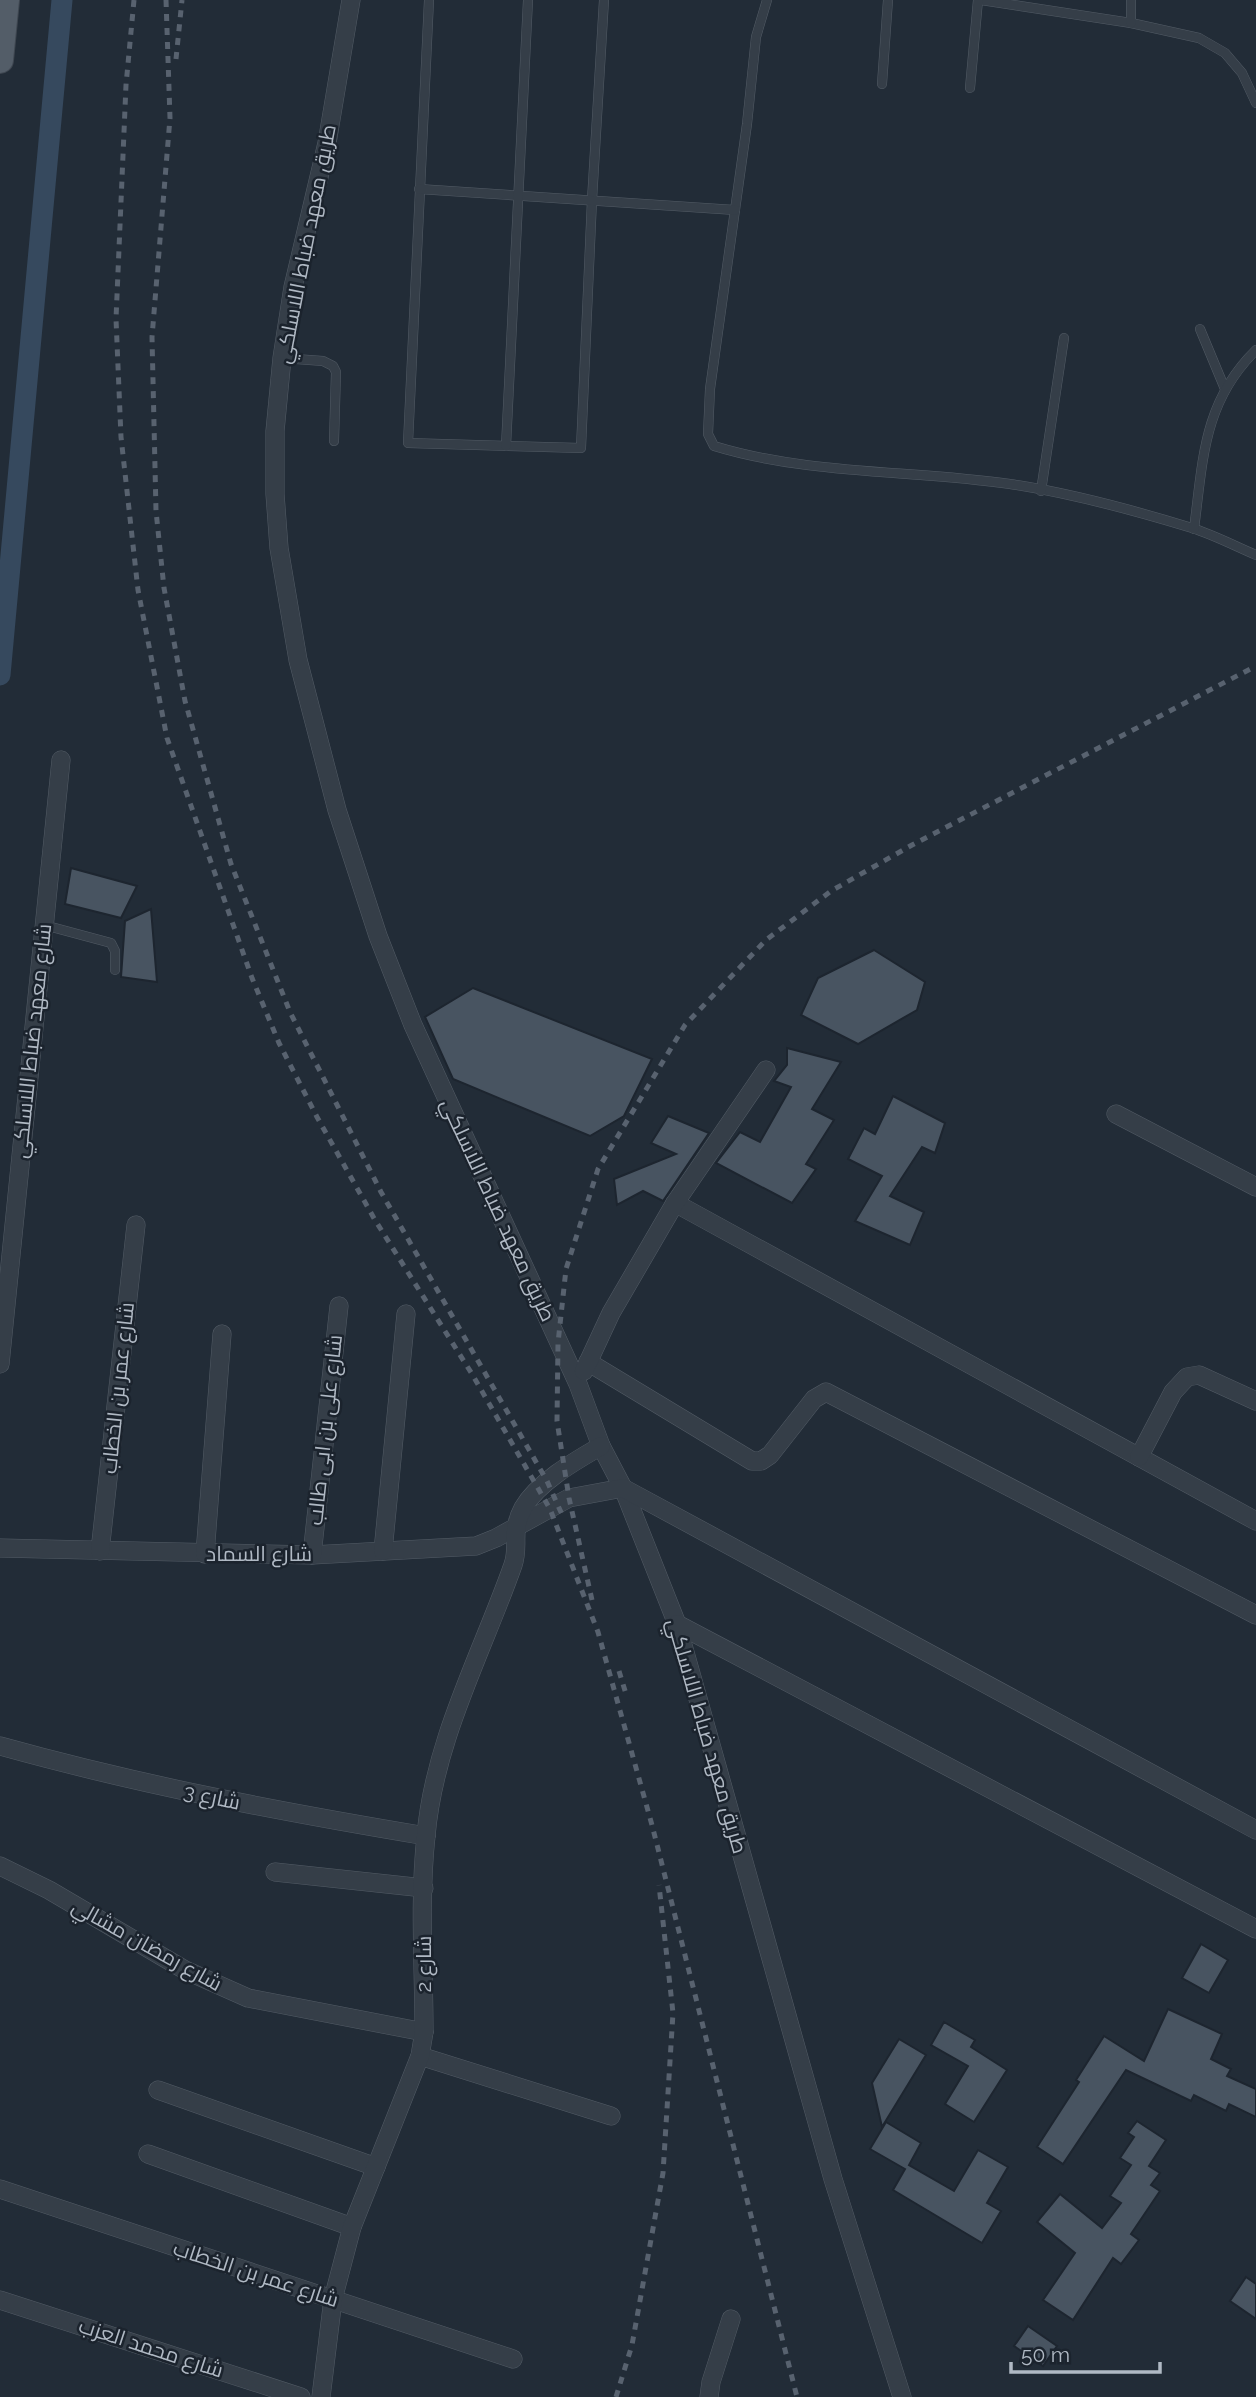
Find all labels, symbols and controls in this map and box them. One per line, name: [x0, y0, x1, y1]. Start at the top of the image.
street label: طريق معهد ضباط اللاسلكي: [270, 122, 345, 366]
street label: شارع معهد ضباط اللاسلكي: [7, 922, 60, 1160]
street label: طريق معهد ضباط اللاسلكي: [432, 1094, 561, 1327]
street label: شارع عمر بن الخطاب: [96, 1301, 141, 1475]
street label: شارع على بن ابى طالب: [302, 1333, 349, 1527]
street label: شارع السماد: [206, 1541, 312, 1568]
street label: طريق معهد ضباط اللاسلكي: [658, 1615, 753, 1857]
street label: شارع 3: [181, 1778, 243, 1817]
street label: شارع رمضان مشالي: [66, 1893, 227, 2000]
street label: شارع 2: [411, 1936, 438, 1993]
street label: شارع عمر بن الخطاب: [170, 2235, 342, 2314]
street label: شارع محمد العزب: [75, 2312, 227, 2385]
scale bar: [1011, 2330, 1160, 2374]
text: 50 m: [1021, 2342, 1070, 2367]

